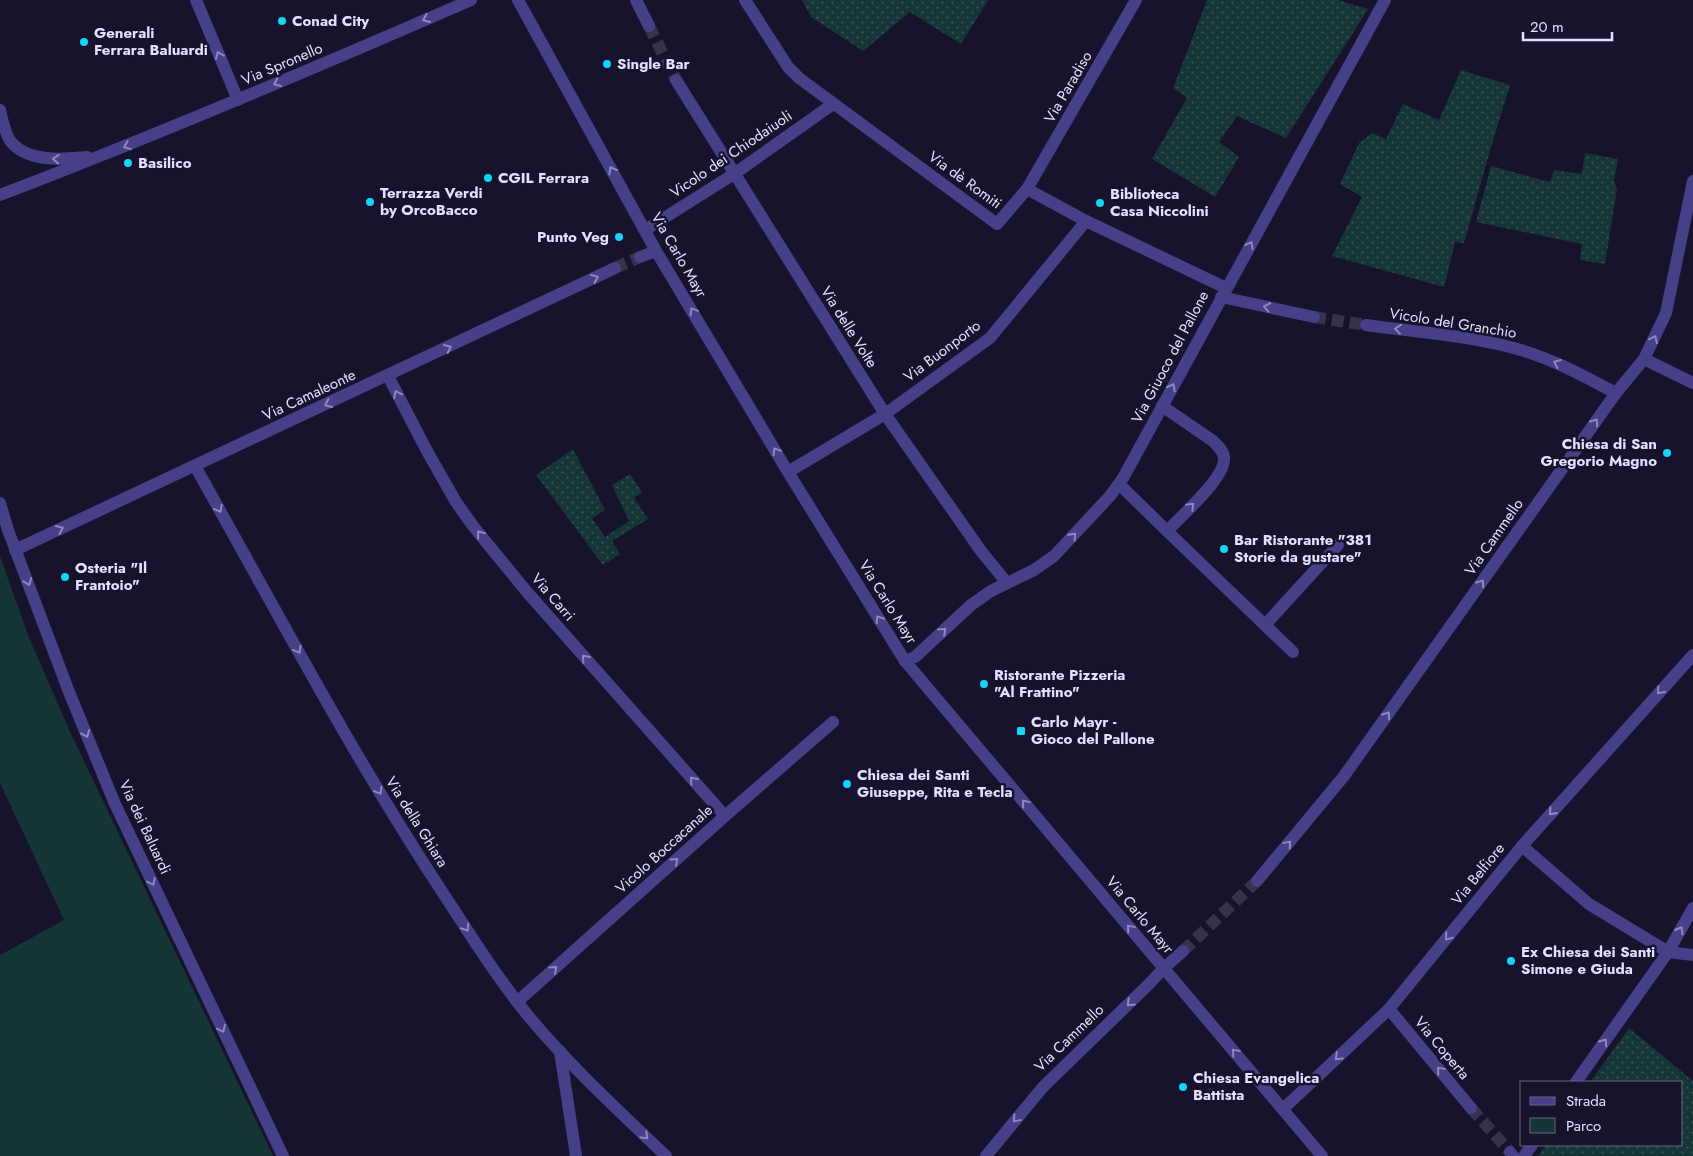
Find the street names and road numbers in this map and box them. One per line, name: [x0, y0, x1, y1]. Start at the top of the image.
street label: Via Spronello: [238, 37, 326, 91]
street label: Via Paradiso: [1039, 47, 1097, 127]
street label: Vicolo dei Chiodaiuoli: [665, 105, 797, 203]
street label: Via dè Romiti: [924, 146, 1006, 214]
street label: Via Carlo Mayr: [646, 208, 713, 303]
street label: Via delle Volte: [815, 282, 883, 372]
street label: Via Giuoco del Pallone: [1126, 287, 1214, 427]
street label: Vicolo del Granchio: [1388, 302, 1518, 344]
street label: Via Buonporto: [899, 315, 985, 387]
street label: Via Camaleonte: [259, 364, 359, 426]
street label: Via Cammello: [1459, 494, 1529, 580]
street label: Via Carlo Mayr: [853, 556, 923, 649]
street label: Via Carri: [526, 568, 580, 626]
street label: Via della Ghiara: [380, 772, 454, 872]
street label: Via dei Baluardi: [113, 776, 177, 878]
street label: Vicolo Boccacanale: [611, 799, 718, 899]
street label: Via Belfiore: [1446, 838, 1510, 910]
street label: Via Carlo Mayr: [1101, 871, 1180, 959]
street label: Via Cammello: [1029, 999, 1109, 1077]
street label: Via Coperta: [1409, 1012, 1475, 1084]

